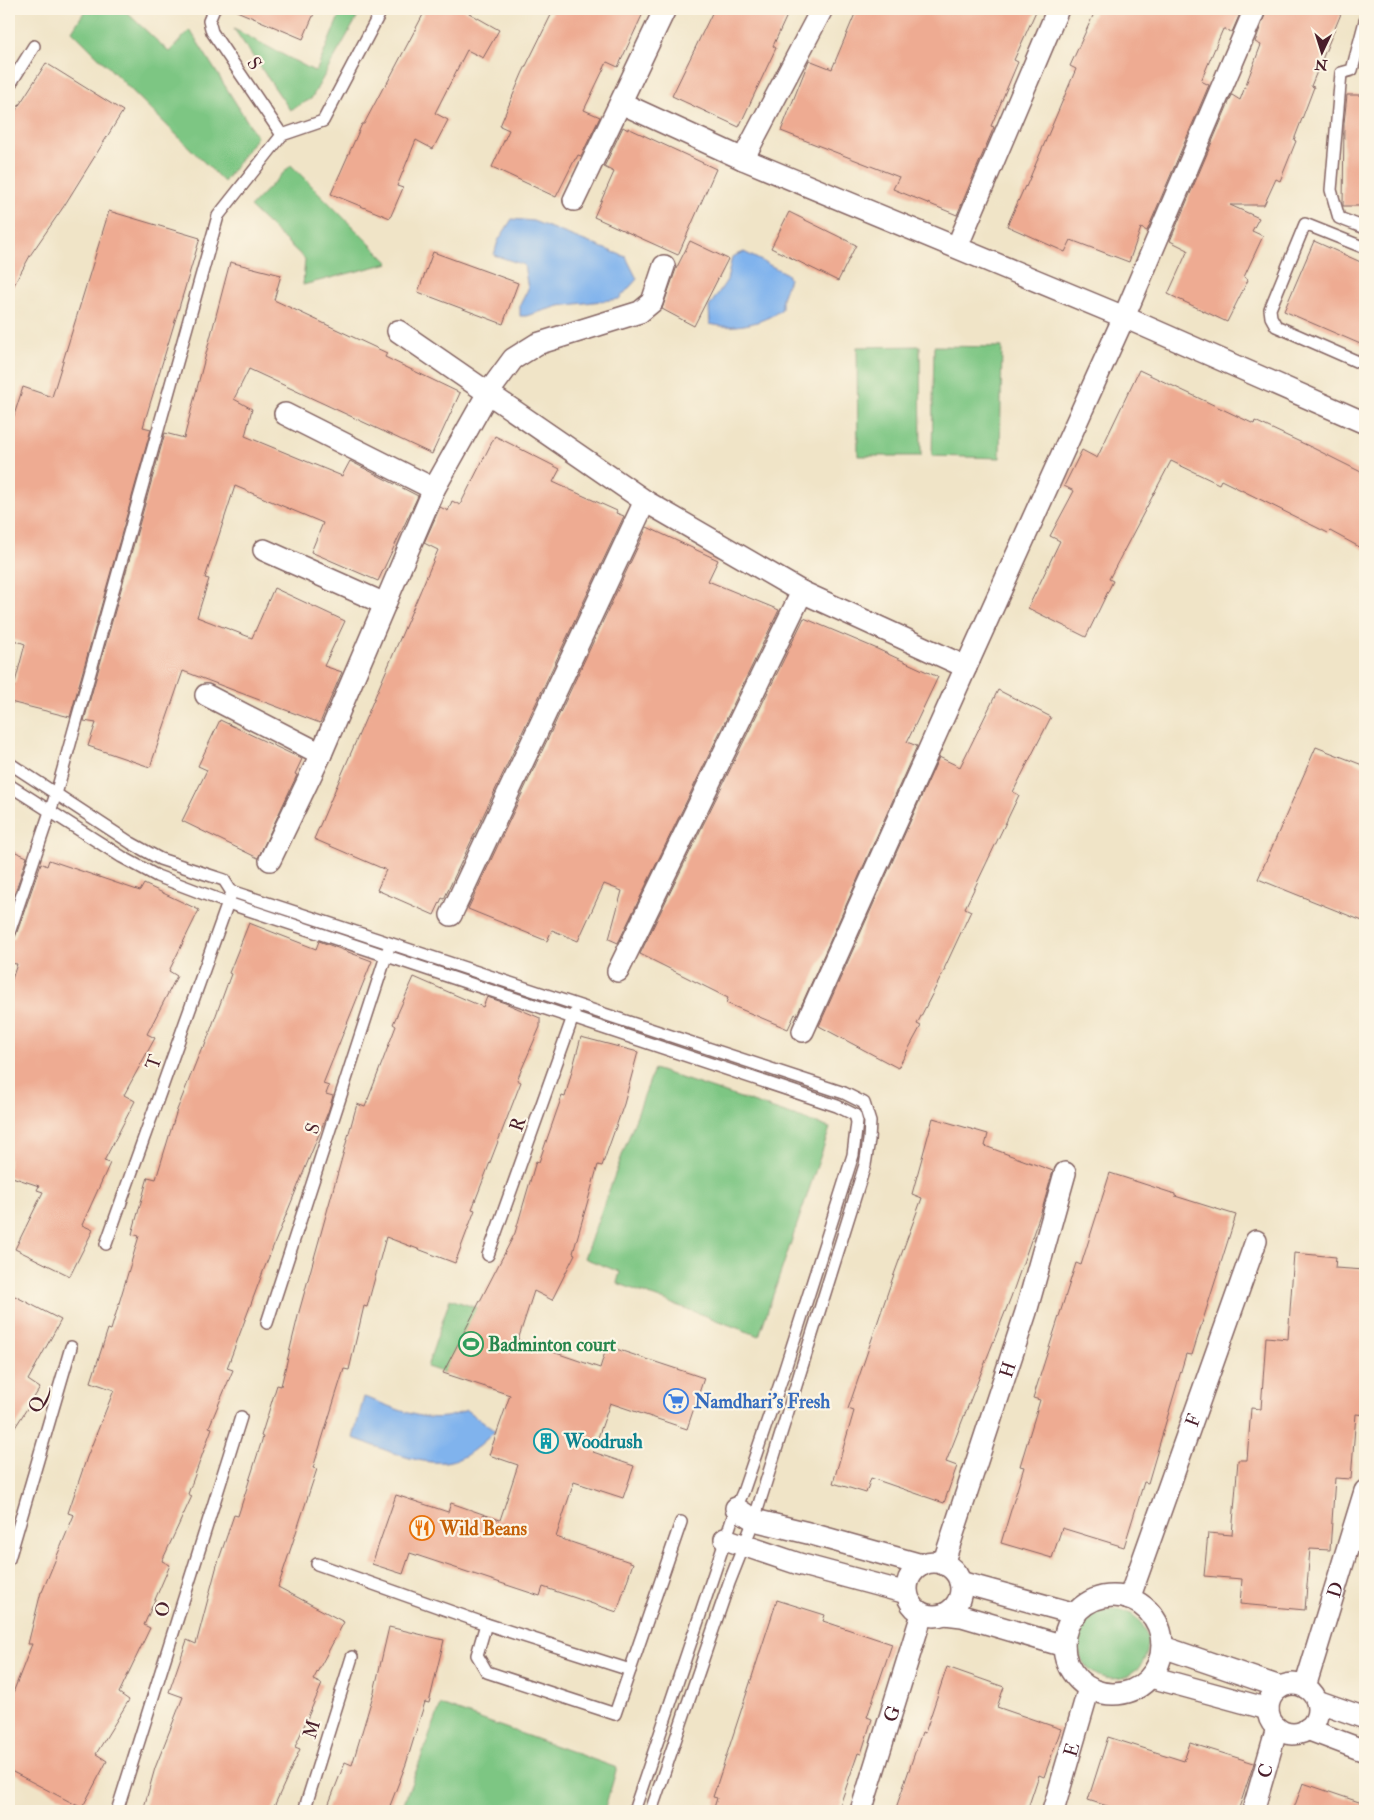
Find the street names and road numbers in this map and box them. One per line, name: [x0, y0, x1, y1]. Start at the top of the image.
street label: S: [241, 52, 267, 75]
street label: T: [140, 1052, 168, 1073]
street label: R: [504, 1113, 532, 1135]
street label: S: [300, 1120, 326, 1137]
street label: H: [994, 1358, 1022, 1381]
street label: Q: [23, 1382, 54, 1415]
street label: F: [1180, 1411, 1207, 1430]
street label: D: [1322, 1579, 1350, 1601]
street label: O: [149, 1598, 177, 1620]
street label: G: [878, 1703, 906, 1725]
street label: M: [298, 1717, 326, 1742]
street label: E: [1058, 1740, 1085, 1760]
street label: C: [1252, 1761, 1279, 1781]

